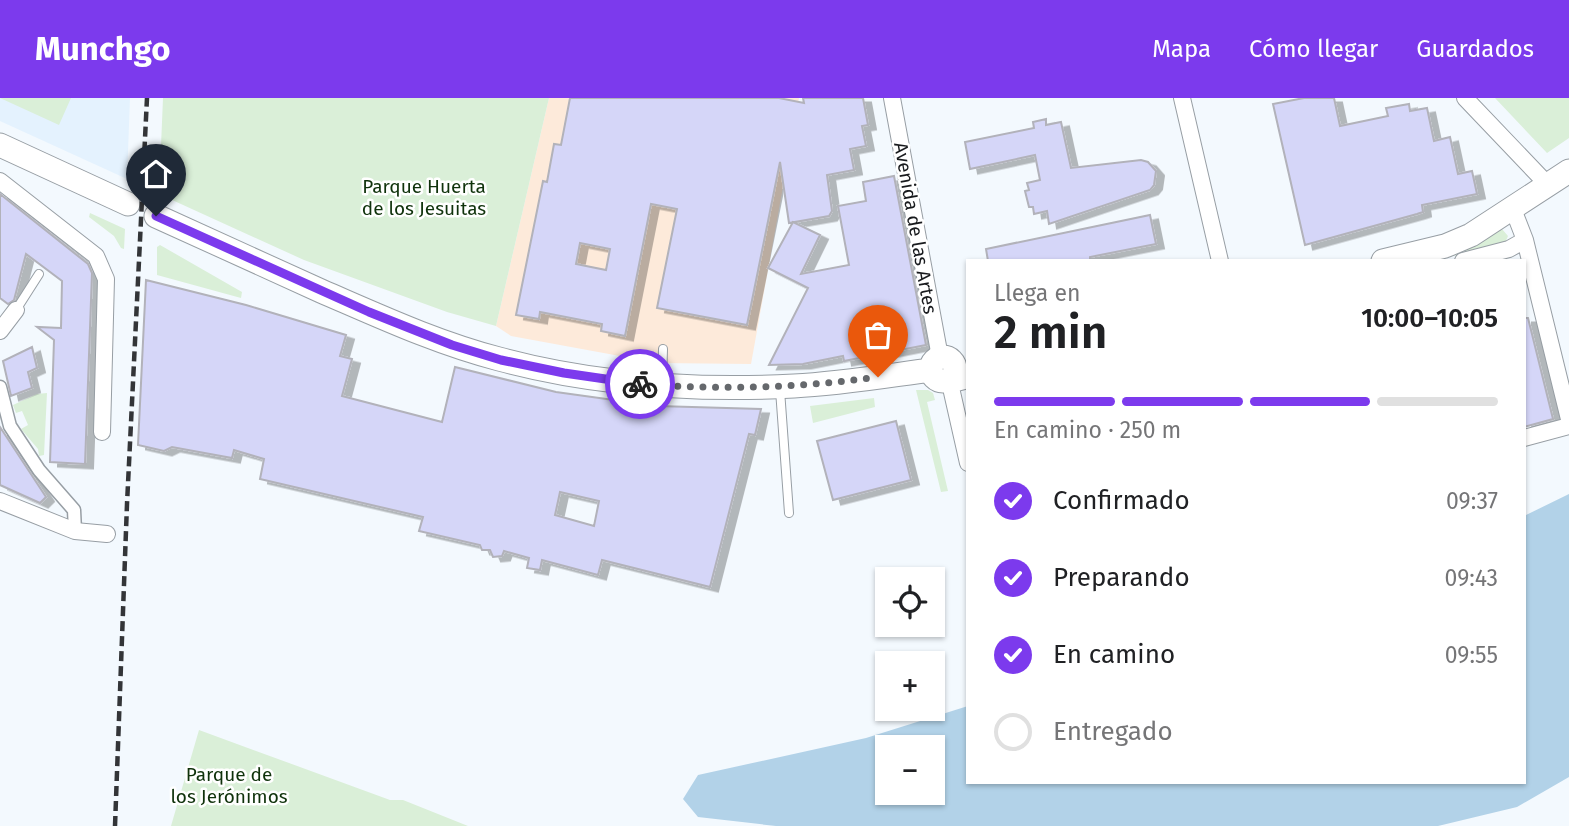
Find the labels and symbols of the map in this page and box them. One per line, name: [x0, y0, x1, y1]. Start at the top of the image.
street label: Avenida de las Artes: [889, 140, 942, 316]
pin: [126, 144, 186, 216]
park label: Parque Huerta de los Jesuitas: [362, 175, 486, 220]
pin: [848, 305, 908, 377]
courier: [605, 349, 675, 419]
park label: Parque de los Jerónimos: [170, 763, 288, 808]

